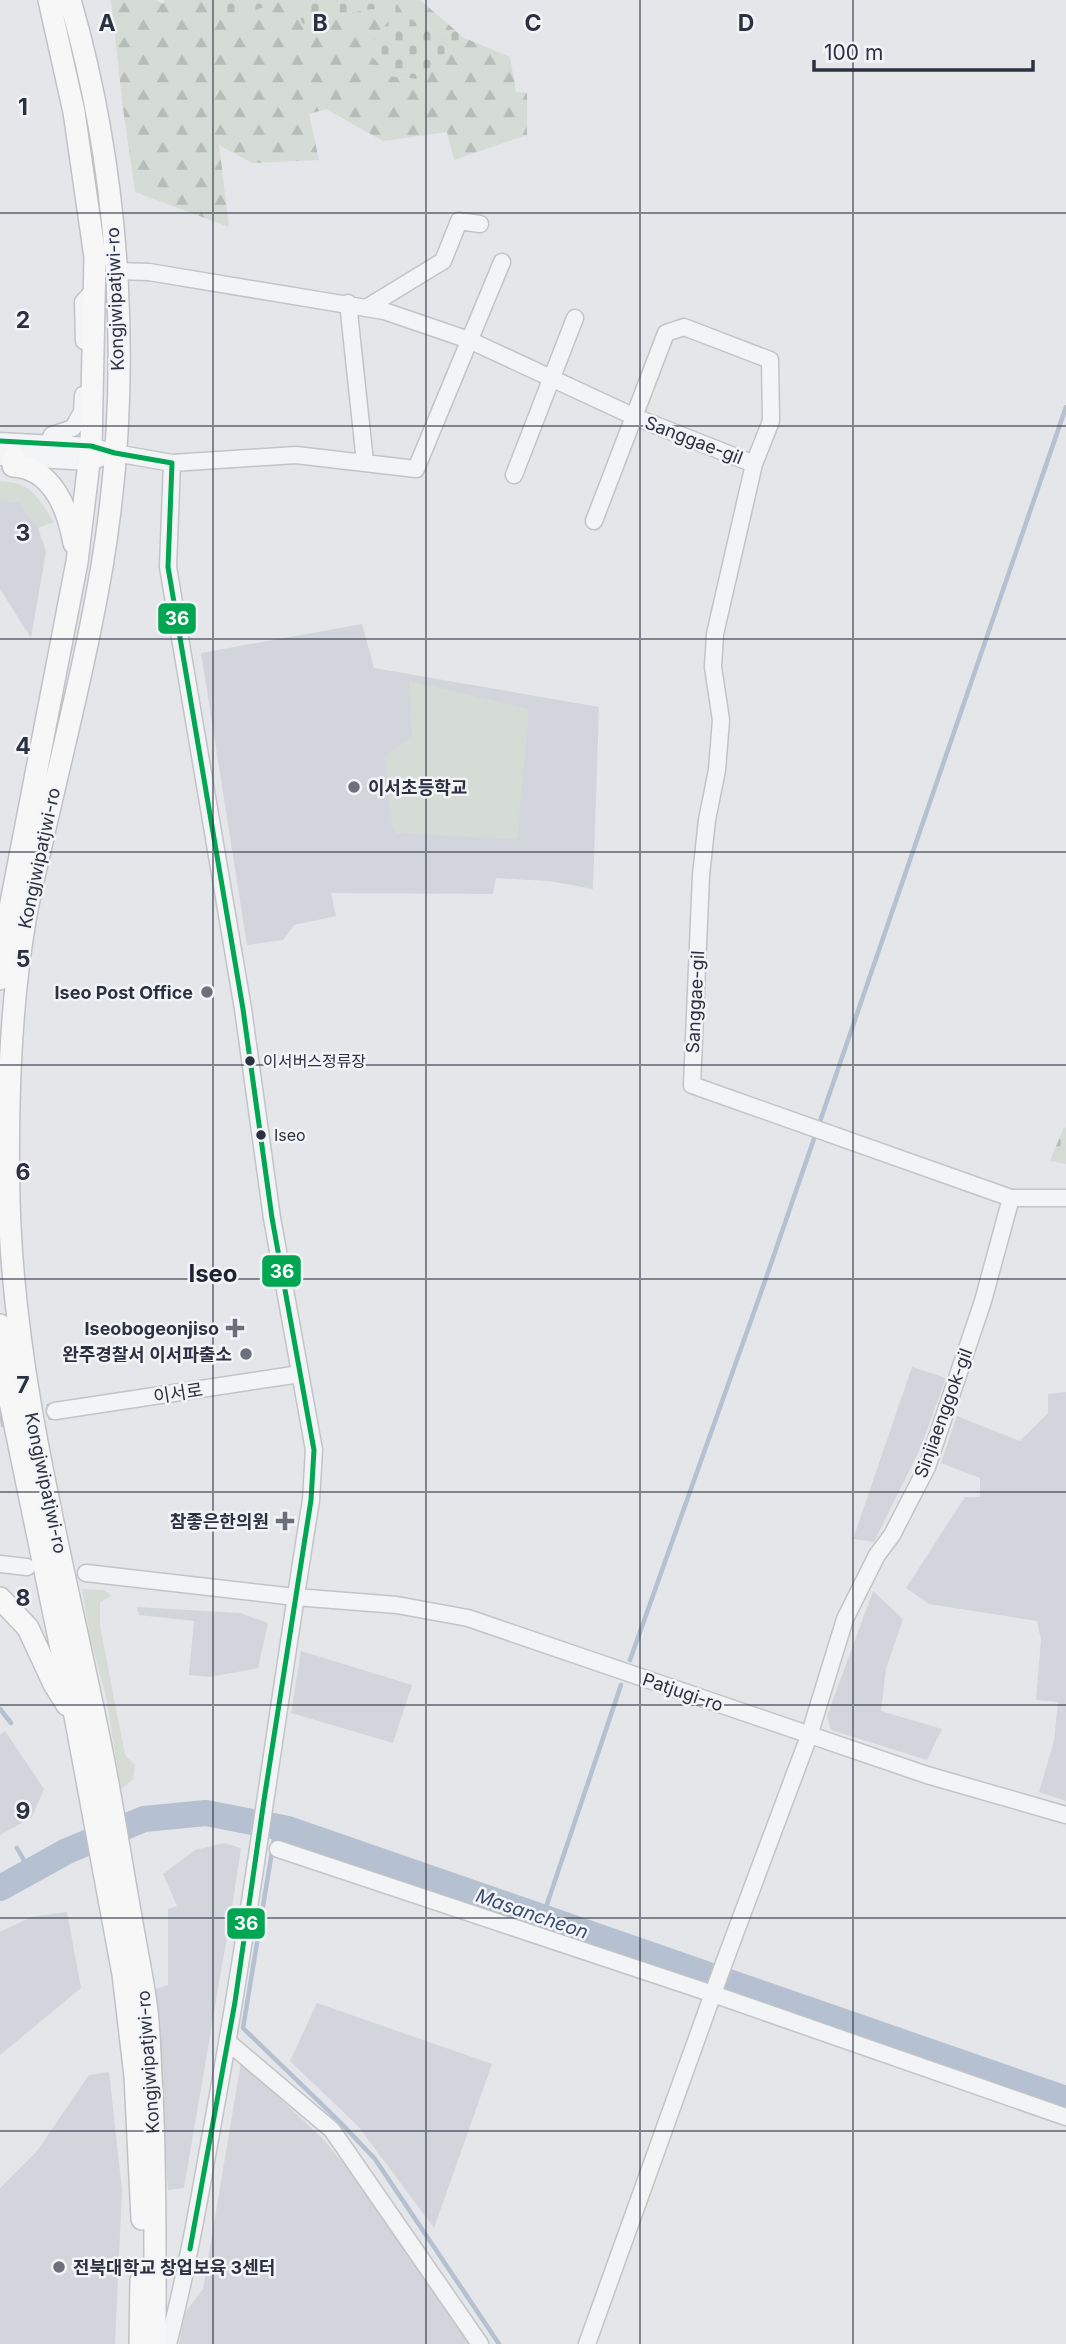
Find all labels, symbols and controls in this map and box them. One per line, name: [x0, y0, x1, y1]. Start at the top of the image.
text: A: [98, 9, 116, 37]
text: B: [312, 9, 328, 37]
text: C: [524, 9, 542, 37]
text: D: [738, 9, 754, 37]
scale bar: [814, 28, 1033, 72]
text: 100 m: [824, 40, 883, 65]
text: 1: [18, 93, 28, 121]
street label: Kongjwipatjwi-ro: [102, 227, 128, 371]
text: 2: [16, 306, 30, 334]
street label: Sanggae-gil: [642, 412, 746, 468]
text: 3: [16, 519, 30, 547]
line badge: 36: [157, 602, 197, 635]
text: 36: [165, 607, 189, 630]
text: 4: [15, 732, 31, 760]
place label: 이서초등학교: [368, 777, 467, 798]
marker: 이서초등학교: [346, 779, 362, 795]
street label: Kongjwipatjwi-ro: [14, 786, 64, 930]
text: 5: [16, 945, 30, 973]
street label: Sanggae-gil: [682, 950, 708, 1054]
place label: Iseo Post Office: [55, 982, 193, 1003]
marker: Iseo Post Office: [199, 984, 215, 1000]
place label: 이서버스정류장: [263, 1051, 366, 1071]
marker: 이서버스정류장: [243, 1054, 257, 1068]
place label: Iseo: [274, 1125, 306, 1145]
marker: Iseo: [254, 1128, 268, 1142]
text: 6: [16, 1158, 30, 1186]
line badge: 36: [261, 1254, 302, 1288]
district label: Iseo: [188, 1259, 238, 1288]
text: 36: [270, 1260, 294, 1283]
place label: Iseobogeonjiso: [85, 1318, 219, 1339]
marker: Iseobogeonjiso: [225, 1318, 245, 1338]
place label: 완주경찰서 이서파출소: [62, 1344, 232, 1365]
street label: Sinjiaenggok-gil: [910, 1345, 976, 1481]
marker: 완주경찰서 이서파출소: [238, 1346, 254, 1362]
text: 7: [16, 1371, 30, 1399]
street label: 이서로: [152, 1379, 204, 1407]
street label: Kongjwipatjwi-ro: [21, 1411, 71, 1555]
place label: 참좋은한의원: [170, 1511, 269, 1532]
marker: 참좋은한의원: [275, 1511, 295, 1531]
text: 8: [16, 1584, 30, 1612]
street label: Patjugi-ro: [640, 1668, 726, 1716]
text: 9: [16, 1797, 30, 1825]
water label: Masancheon: [473, 1884, 591, 1944]
line badge: 36: [226, 1907, 266, 1940]
text: 36: [234, 1912, 258, 1935]
street label: Kongjwipatjwi-ro: [133, 1990, 163, 2134]
place label: 전북대학교 창업보육 3센터: [73, 2257, 275, 2278]
marker: 전북대학교 창업보육 3센터: [51, 2259, 67, 2275]

